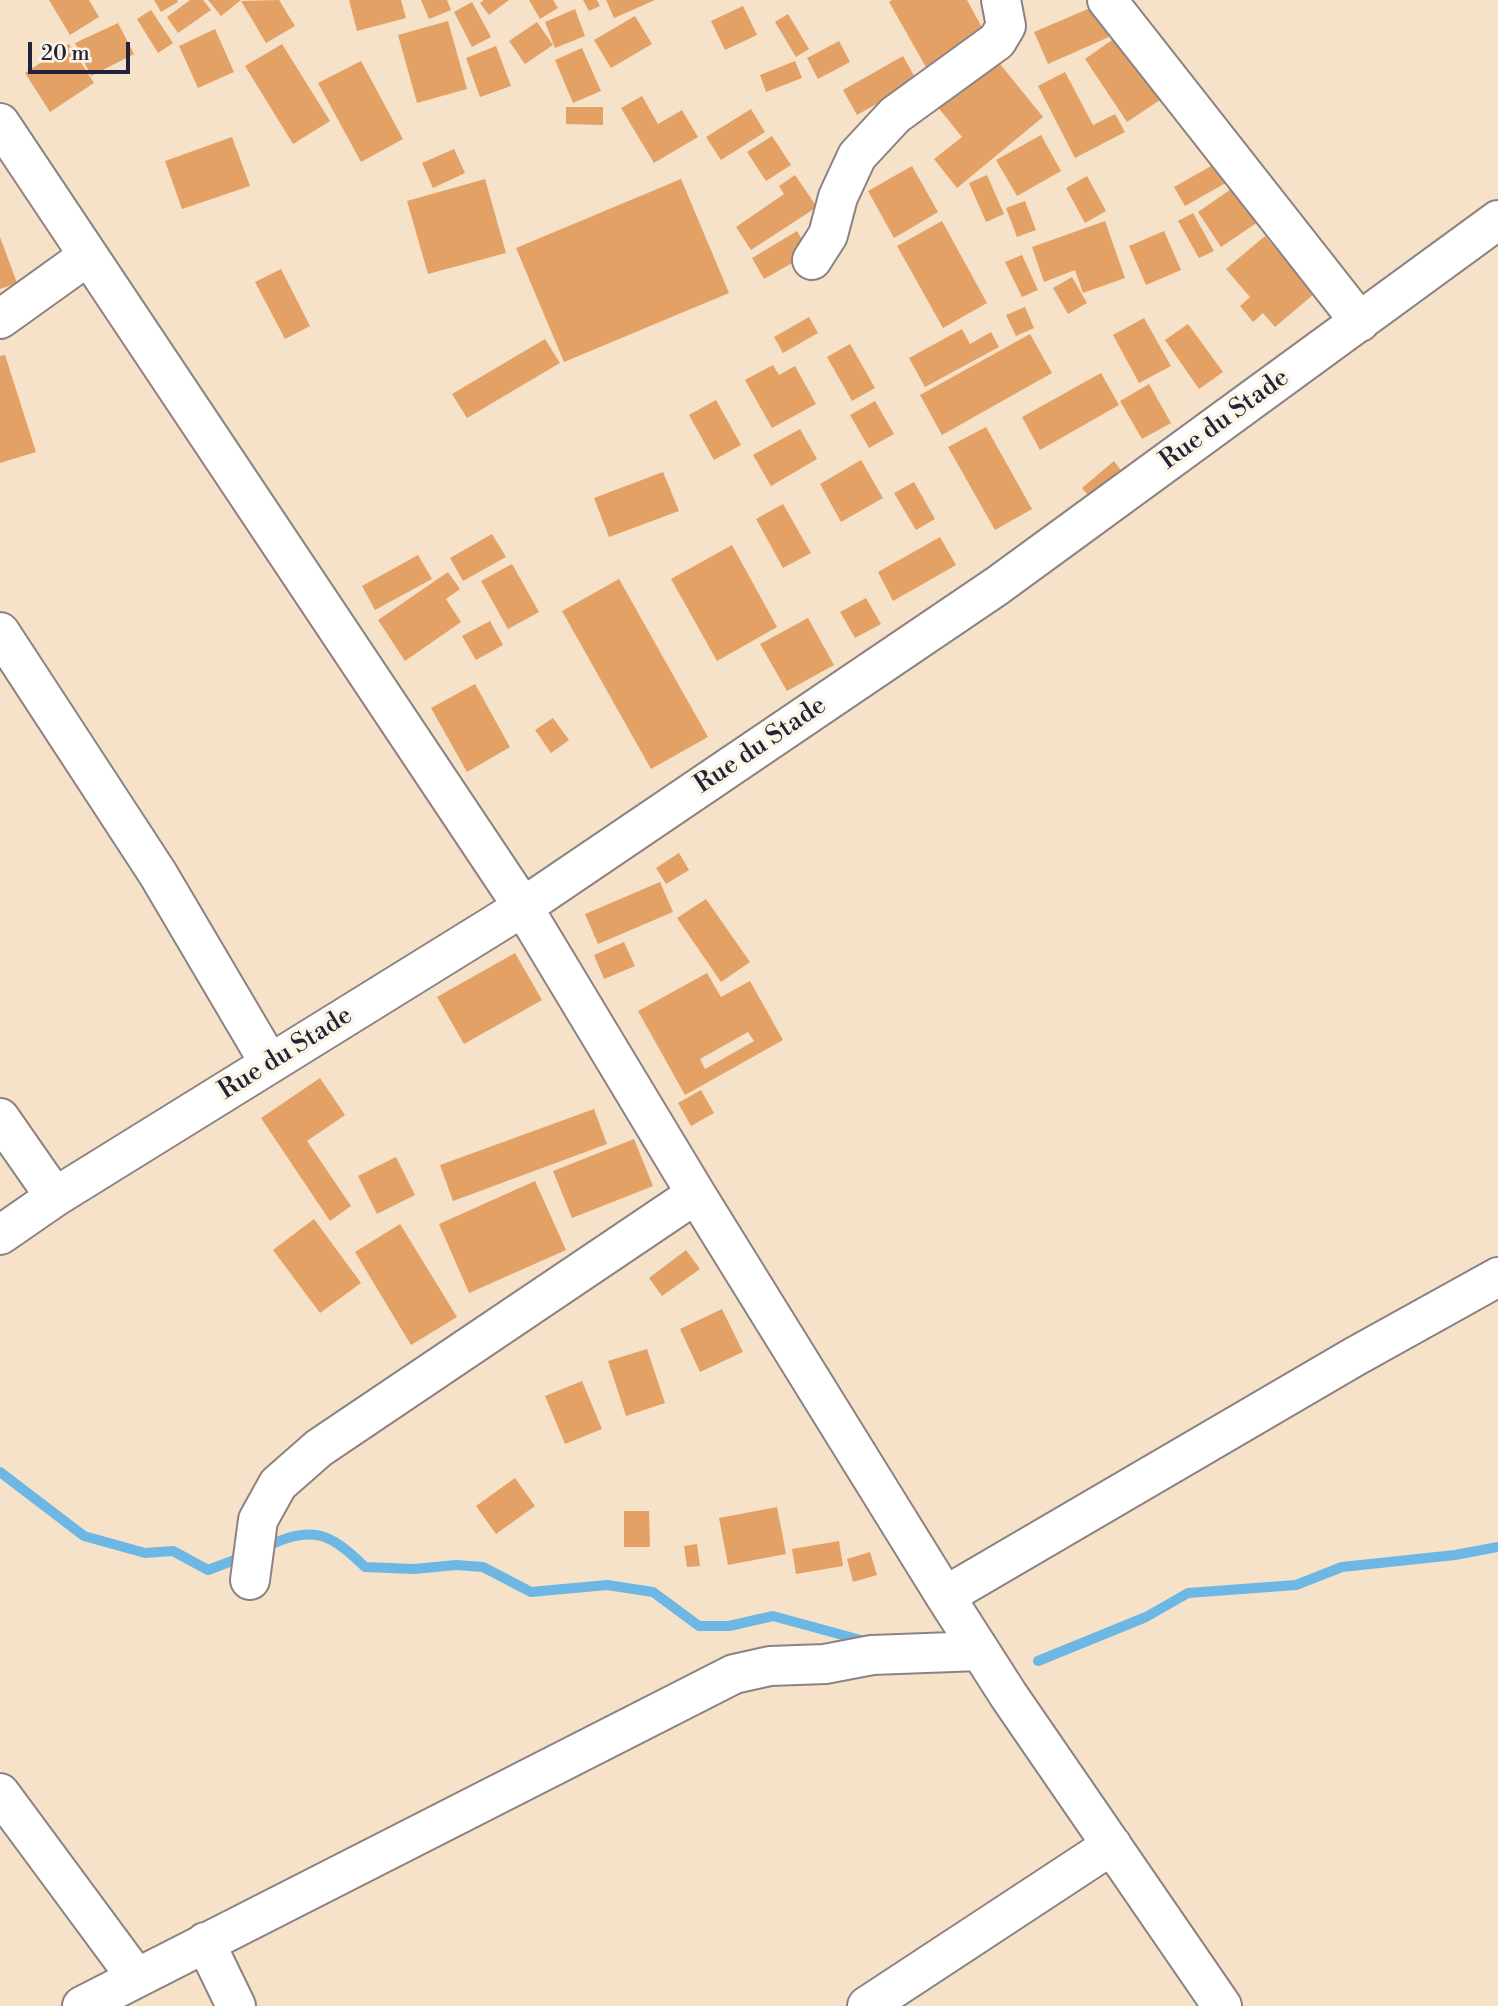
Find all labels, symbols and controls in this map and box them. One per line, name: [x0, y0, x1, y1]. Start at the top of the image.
scale bar: [32, 28, 133, 72]
text: 20 m: [41, 41, 90, 67]
street label: Rue du Stade: [1154, 363, 1296, 477]
street label: Rue du Stade: [689, 691, 833, 801]
street label: Rue du Stade: [213, 1001, 359, 1107]

